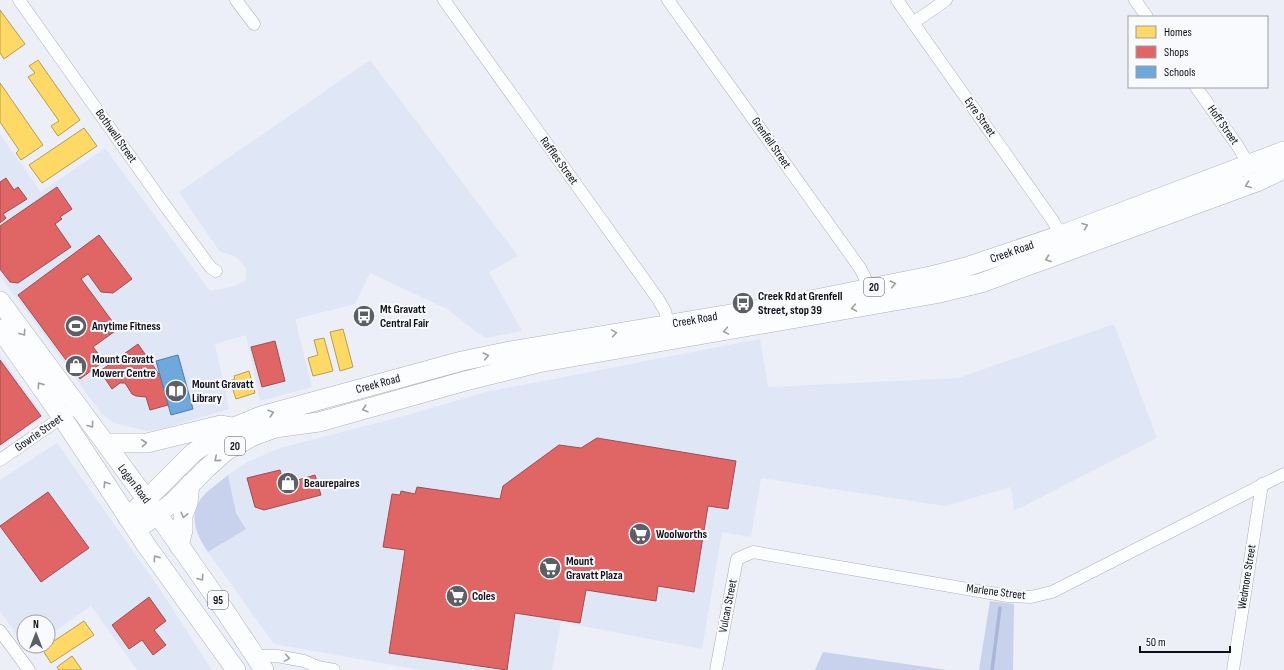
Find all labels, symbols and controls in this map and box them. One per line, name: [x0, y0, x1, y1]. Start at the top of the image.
legend: [1128, 16, 1268, 88]
text: Homes: [1164, 25, 1192, 40]
text: Shops: [1164, 45, 1189, 60]
text: Schools: [1164, 65, 1196, 80]
street label: Eyre Street: [961, 94, 999, 140]
street label: Hoff Street: [1204, 102, 1242, 148]
street label: Bothwell Street: [92, 106, 140, 166]
street label: Grenfell Street: [748, 115, 794, 172]
street label: Raffles Street: [537, 134, 582, 188]
one-way arrow: [1245, 180, 1252, 188]
one-way arrow: [1081, 223, 1088, 231]
street label: Creek Road: [988, 238, 1036, 266]
one-way arrow: [1044, 254, 1051, 263]
road number: 20: [864, 278, 884, 296]
one-way arrow: [890, 280, 896, 288]
place label: Creek Rd at Grenfell Street, stop 39: [758, 289, 842, 318]
bus stop icon: Creek Rd at Grenfell Street, stop 39: [730, 290, 756, 316]
place label: Mt Gravatt Central Fair: [380, 302, 429, 331]
bus stop icon: Mt Gravatt Central Fair: [351, 303, 377, 329]
one-way arrow: [851, 303, 857, 312]
street label: Creek Road: [671, 309, 719, 331]
sports icon: Anytime Fitness: [63, 313, 89, 339]
place label: Anytime Fitness: [91, 319, 161, 334]
one-way arrow: [723, 326, 729, 334]
one-way arrow: [18, 328, 25, 335]
one-way arrow: [611, 329, 617, 338]
place label: Mount Gravatt Mowerr Centre: [92, 352, 156, 381]
shop icon: Mount Gravatt Mowerr Centre: [63, 353, 89, 379]
one-way arrow: [483, 353, 489, 361]
street label: Creek Road: [354, 371, 402, 397]
place label: Mount Gravatt Library: [192, 377, 254, 406]
library icon: Mount Gravatt Library: [163, 378, 189, 404]
one-way arrow: [37, 382, 45, 389]
one-way arrow: [361, 404, 368, 413]
one-way arrow: [267, 409, 274, 418]
street label: Gowrie Street: [12, 411, 66, 455]
one-way arrow: [86, 421, 93, 428]
road number: 20: [225, 437, 245, 455]
one-way arrow: [141, 439, 147, 448]
one-way arrow: [214, 454, 222, 462]
street label: Logan Road: [114, 461, 154, 507]
shop icon: Beaurepaires: [275, 470, 301, 496]
place label: Beaurepaires: [304, 476, 360, 491]
one-way arrow: [103, 481, 110, 488]
one-way arrow: [181, 512, 189, 518]
supermarket icon: Woolworths: [627, 521, 653, 547]
place label: Woolworths: [656, 527, 708, 542]
street label: Wedmore Street: [1234, 543, 1260, 610]
place label: Mount Gravatt Plaza: [566, 554, 623, 583]
supermarket icon: Mount Gravatt Plaza: [537, 555, 563, 581]
one-way arrow: [154, 556, 161, 563]
one-way arrow: [197, 573, 204, 580]
street label: Vulcan Street: [715, 578, 741, 634]
street label: Marlene Street: [966, 581, 1027, 603]
supermarket icon: Coles: [444, 583, 470, 609]
place label: Coles: [472, 589, 496, 604]
road number: 95: [208, 591, 228, 609]
north arrow: [16, 614, 56, 654]
text: N: [33, 618, 39, 631]
scale bar: [1140, 628, 1230, 654]
text: 50 m: [1146, 635, 1166, 650]
one-way arrow: [284, 653, 290, 662]

